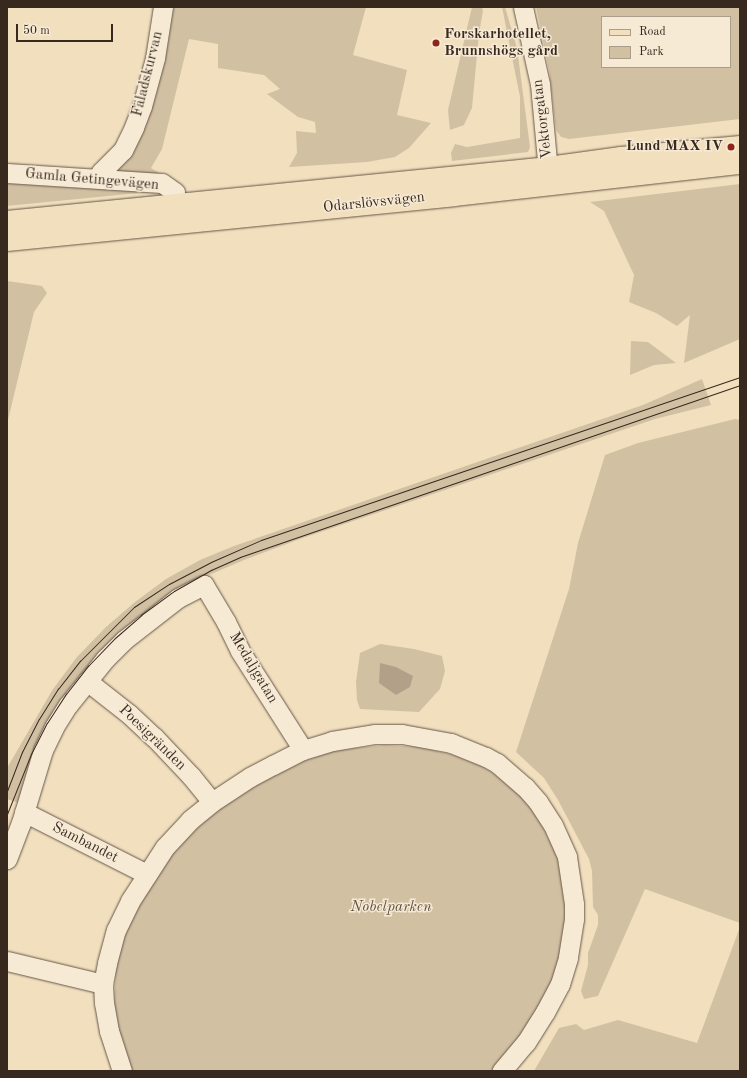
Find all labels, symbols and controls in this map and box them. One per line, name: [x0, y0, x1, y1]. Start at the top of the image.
scale bar: [18, 16, 115, 42]
legend: [601, 16, 731, 68]
text: 50 m: [23, 25, 50, 37]
place label: Forskarhotellet, Brunnshögs gård: [444, 25, 558, 60]
text: Road: [639, 26, 666, 38]
street label: Fäladskurvan: [129, 29, 167, 119]
marker: Forskarhotellet, Brunnshögs gård: [431, 38, 441, 48]
text: Park: [639, 46, 664, 58]
street label: Vektorgatan: [529, 78, 557, 160]
place label: Lund MAX IV: [626, 138, 723, 156]
marker: Lund MAX IV: [726, 142, 736, 152]
street label: Gamla Getingevägen: [24, 165, 160, 195]
street label: Odarslövsvägen: [322, 189, 426, 217]
street label: Medaljgatan: [225, 629, 281, 707]
street label: Poesigränden: [114, 701, 190, 775]
street label: Sambandet: [49, 819, 121, 867]
park label: Nobelparken: [350, 899, 432, 917]

